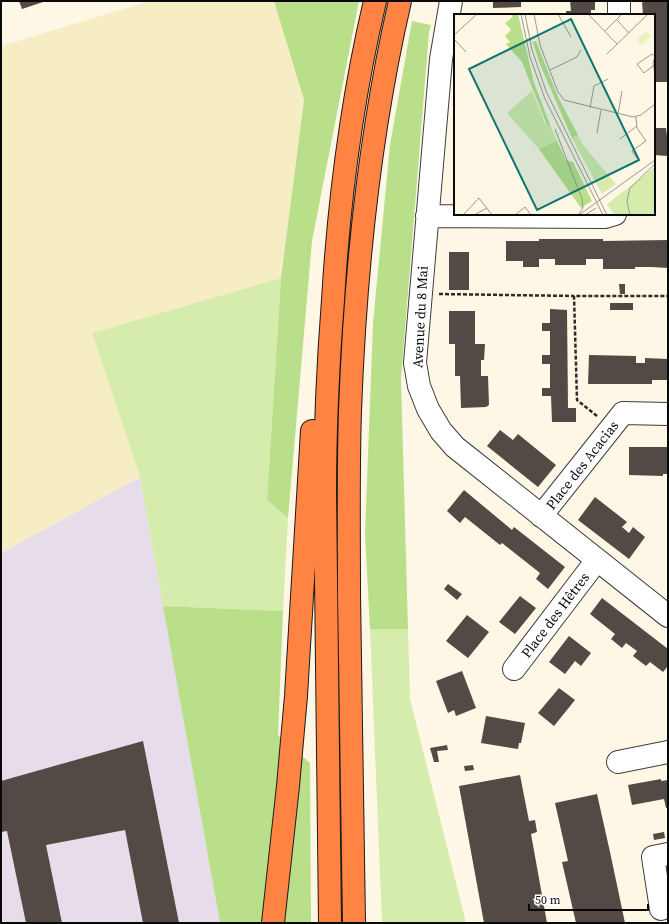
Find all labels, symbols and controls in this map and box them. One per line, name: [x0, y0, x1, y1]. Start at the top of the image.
inset map: [454, 14, 655, 215]
street label: Avenue du 8 Mai: [407, 265, 433, 369]
street label: Place des Acacias: [541, 416, 623, 514]
street label: Place des Hêtres: [516, 568, 594, 662]
scale bar: [529, 886, 648, 912]
text: 50 m: [535, 892, 561, 908]

